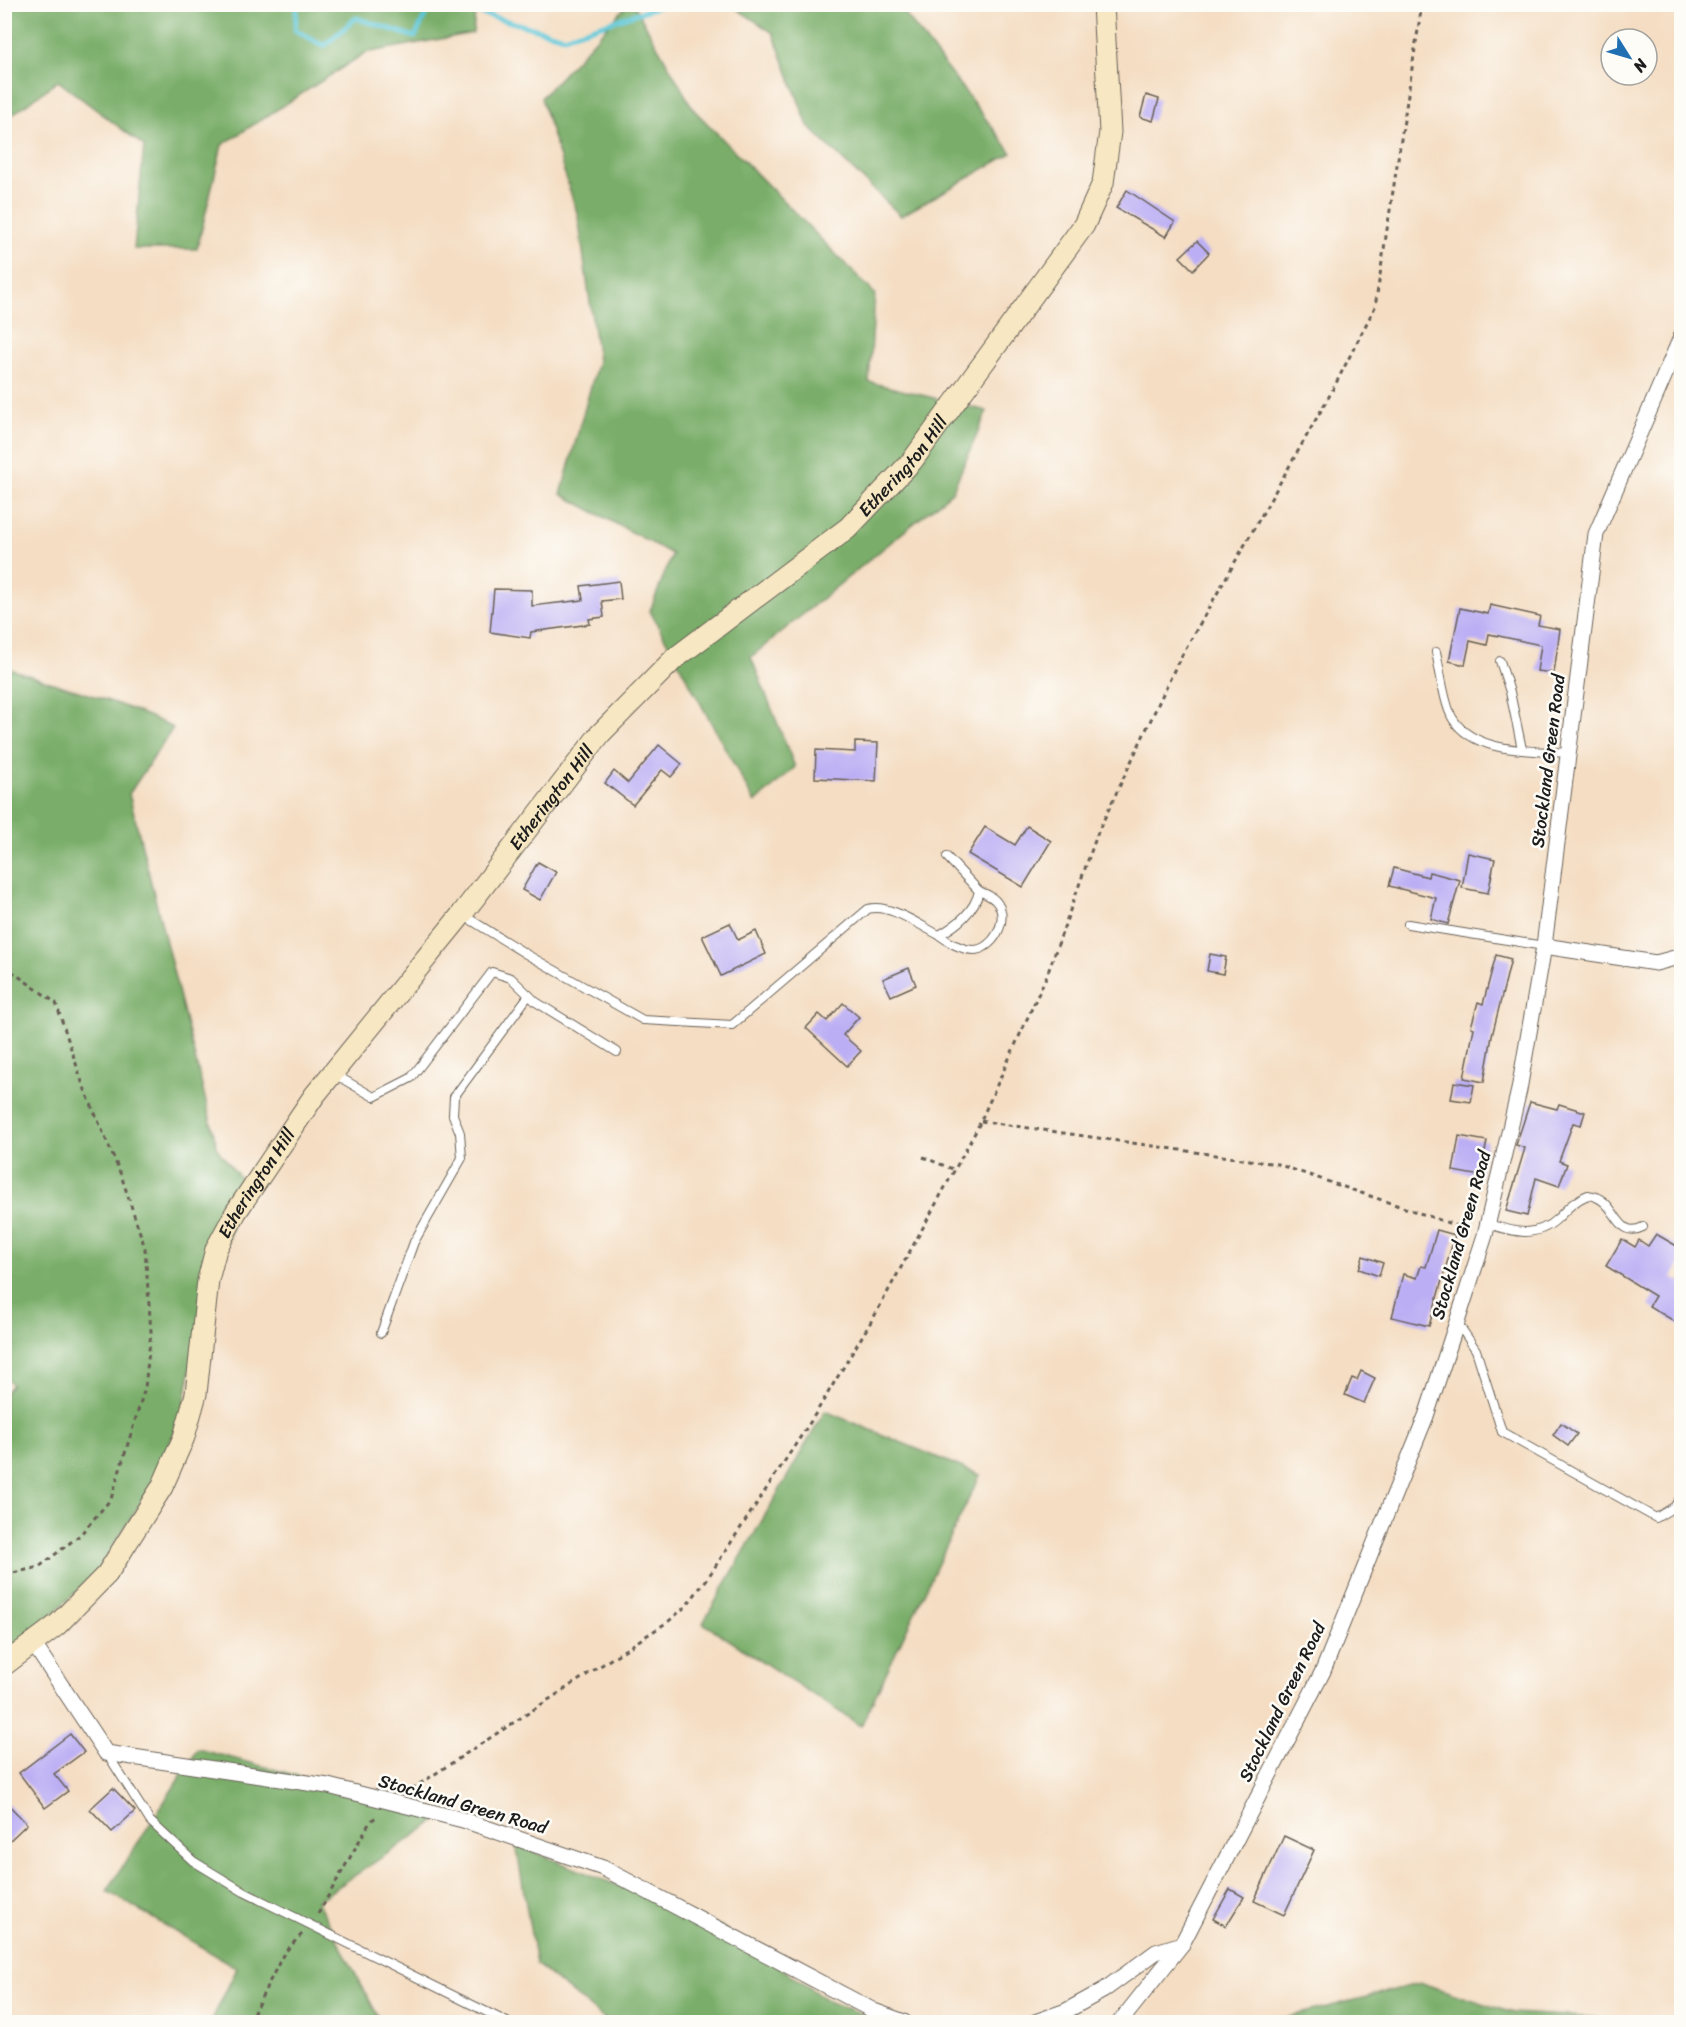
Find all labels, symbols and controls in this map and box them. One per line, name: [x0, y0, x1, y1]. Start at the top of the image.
north arrow: [1599, 27, 1659, 87]
text: N: [1625, 52, 1656, 80]
street label: Etherington Hill: [850, 408, 957, 525]
street label: Stockland Green Road: [1521, 671, 1575, 849]
street label: Etherington Hill: [500, 737, 603, 857]
street label: Etherington Hill: [209, 1121, 305, 1244]
street label: Stockland Green Road: [1422, 1145, 1501, 1323]
street label: Stockland Green Road: [1229, 1615, 1335, 1787]
street label: Stockland Green Road: [375, 1765, 553, 1844]

